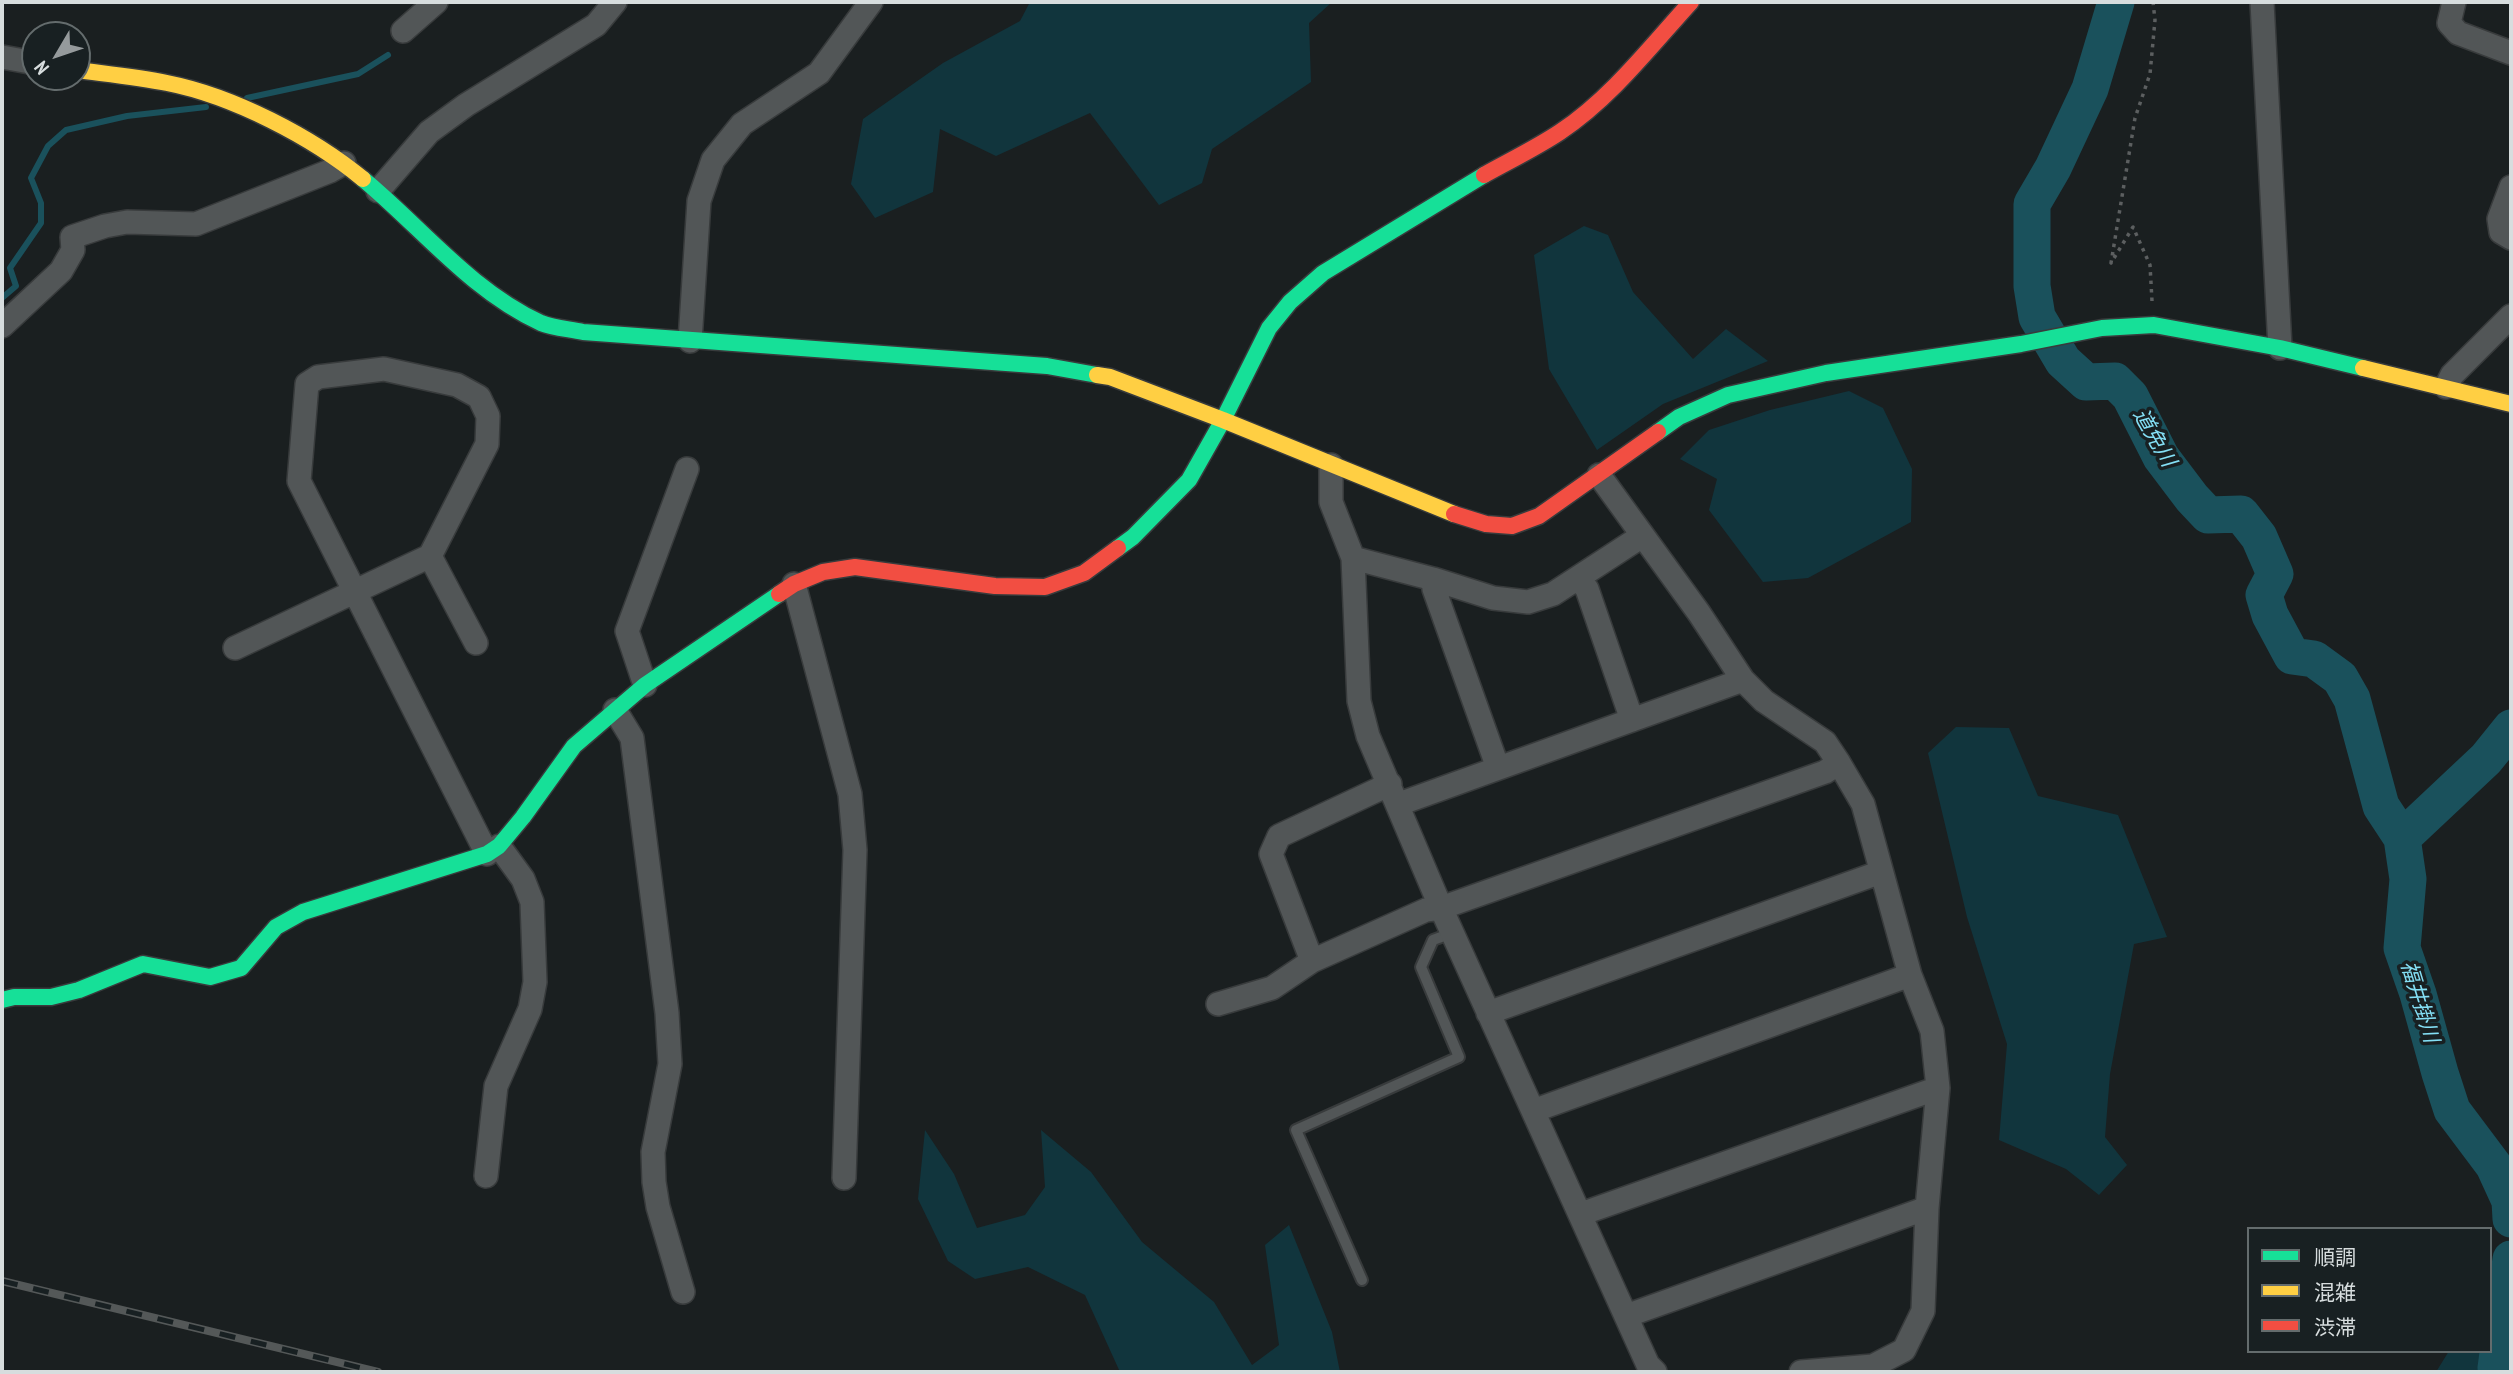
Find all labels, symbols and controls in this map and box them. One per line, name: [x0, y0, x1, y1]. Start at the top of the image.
north arrow: [21, 21, 91, 91]
text: N: [29, 56, 54, 80]
water label: 道免川: [2127, 404, 2181, 472]
water label: 福井掛川: [2395, 958, 2443, 1046]
legend: [2247, 1227, 2492, 1353]
text: 順調: [2314, 1244, 2356, 1271]
text: 混雑: [2314, 1279, 2356, 1306]
text: 渋滞: [2314, 1314, 2356, 1341]

